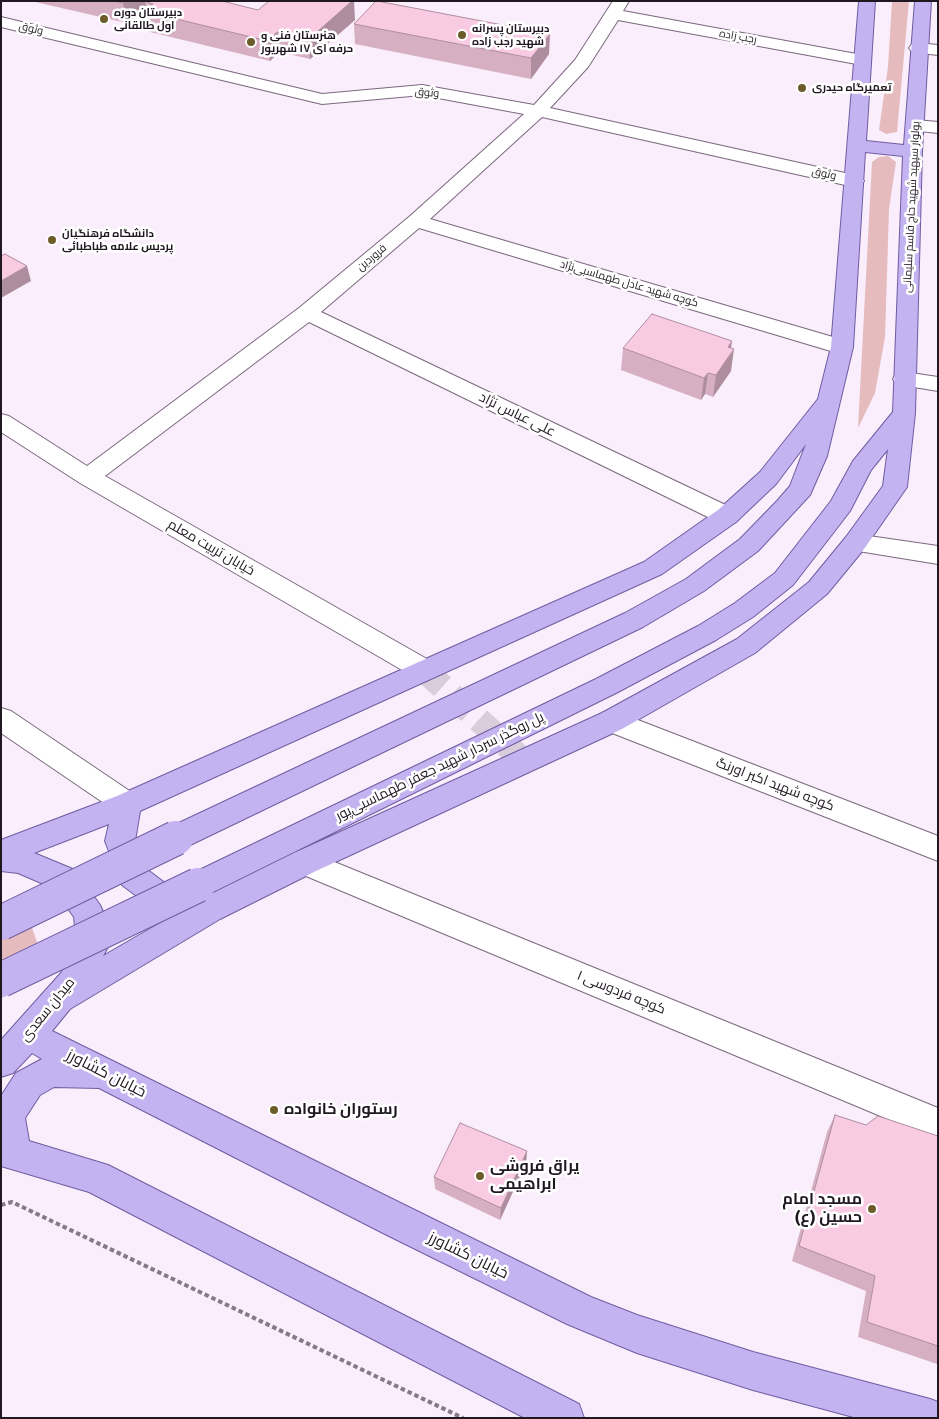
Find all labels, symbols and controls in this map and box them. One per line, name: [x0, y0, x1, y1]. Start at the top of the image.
place label: دبیرستان دوره اول طالقانی: [114, 6, 182, 32]
marker: دبیرستان دوره اول طالقانی: [98, 13, 110, 25]
street label: وثوق: [17, 20, 45, 38]
place label: دبیرستان پسرانه شهید رجب زاده: [472, 22, 550, 48]
street label: رجب زاده: [718, 27, 758, 47]
place label: هنرستان فنی و حرفه ای ۱۷ شهریور: [261, 29, 353, 55]
marker: دبیرستان پسرانه شهید رجب زاده: [456, 29, 468, 41]
marker: هنرستان فنی و حرفه ای ۱۷ شهریور: [245, 36, 257, 48]
place label: تعمیرگاه حیدری: [812, 81, 892, 95]
marker: تعمیرگاه حیدری: [796, 82, 808, 94]
street label: وثوق: [414, 85, 440, 101]
street label: بولوار سپهبد شهید حاج قاسم سلیمانی: [901, 121, 923, 293]
street label: وثوق: [811, 165, 837, 183]
place label: دانشگاه فرهنگیان پردیس علامه طباطبائی: [62, 227, 173, 253]
marker: دانشگاه فرهنگیان پردیس علامه طباطبائی: [46, 234, 58, 246]
street label: فروردین: [354, 242, 390, 274]
street label: کوچه شهید عادل طهماسبی‌نژاد: [558, 258, 700, 310]
street label: علی عباس نژاد: [476, 389, 558, 441]
street label: خیابان تربیت معلم: [164, 516, 258, 580]
street label: پل روگذر سردار شهید جعفر طهماسبی‌پور: [333, 709, 547, 825]
street label: کوچه شهید اکبر اورنگ: [713, 755, 837, 815]
street label: کوچه فردوسی ۱: [574, 968, 668, 1018]
street label: میدان سعدی: [17, 975, 79, 1045]
street label: خیابان کشاورز: [63, 1046, 149, 1102]
place label: رستوران خانواده: [284, 1100, 398, 1120]
marker: رستوران خانواده: [268, 1104, 280, 1116]
place label: یراق فروشی ابراهیمی: [490, 1157, 579, 1195]
marker: یراق فروشی ابراهیمی: [474, 1170, 486, 1182]
place label: مسجد امام حسین (ع): [782, 1190, 862, 1228]
marker: مسجد امام حسین (ع): [866, 1203, 878, 1215]
street label: خیابان کشاورز: [425, 1228, 511, 1284]

